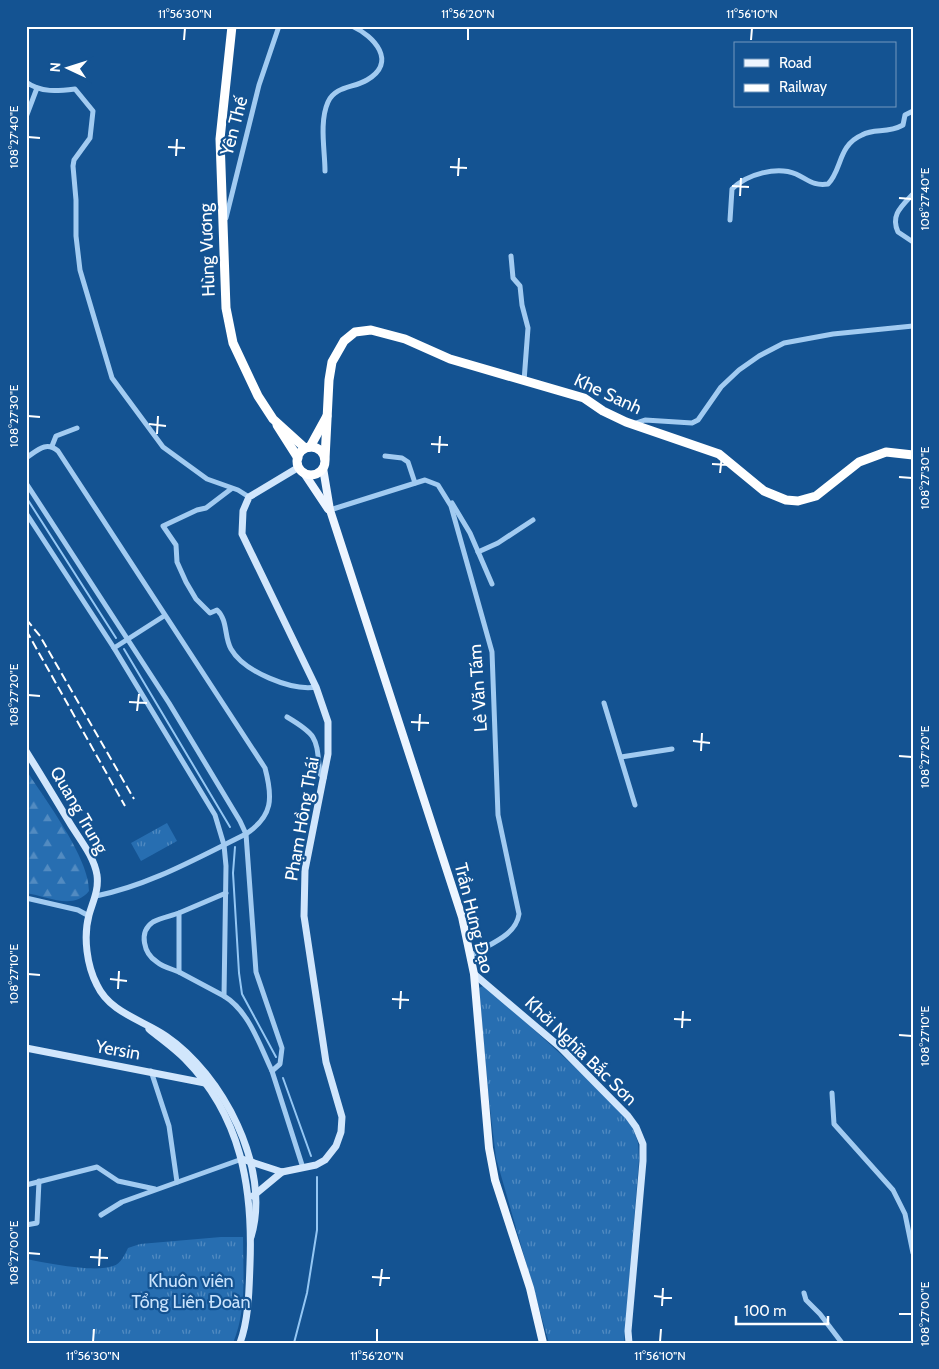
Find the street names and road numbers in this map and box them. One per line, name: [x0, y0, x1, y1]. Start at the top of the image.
street label: Yên Thế: [215, 93, 253, 159]
street label: Hùng Vương: [194, 202, 220, 297]
street label: Khe Sanh: [571, 369, 645, 419]
street label: Lê Văn Tám: [464, 643, 492, 733]
street label: Phạm Hồng Thái: [280, 755, 324, 883]
street label: Quang Trung: [45, 762, 113, 858]
street label: Trần Hưng Đạo: [450, 861, 498, 976]
street label: Khởi Nghĩa Bắc Sơn: [520, 992, 642, 1110]
street label: Yersin: [93, 1035, 142, 1065]

